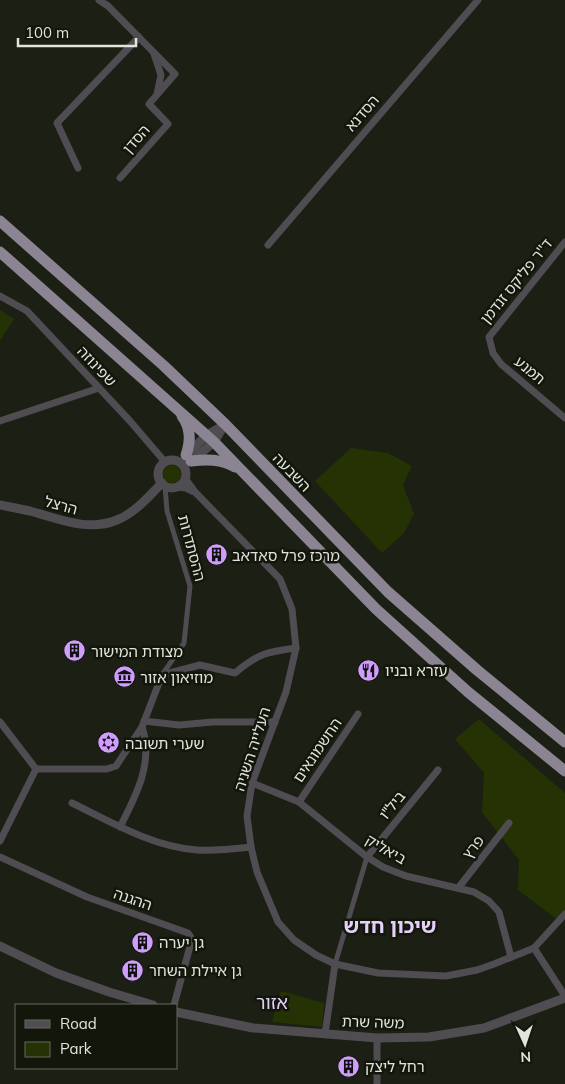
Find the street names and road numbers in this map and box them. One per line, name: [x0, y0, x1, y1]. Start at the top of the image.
street label: הסדנא: [341, 91, 383, 135]
street label: הסדן: [118, 121, 154, 157]
street label: ד''ר פליקס זנדמן: [476, 235, 556, 327]
street label: שפינוזה: [73, 342, 121, 390]
street label: תמנע: [511, 352, 549, 388]
street label: השבעה: [269, 449, 315, 495]
street label: הרצל: [42, 491, 80, 519]
street label: ההסתדרות: [174, 513, 210, 583]
street label: העלייה השניה: [229, 705, 275, 793]
street label: החשמונאים: [288, 714, 346, 786]
street label: ביל"ו: [375, 787, 409, 823]
street label: ביאליק: [362, 830, 410, 868]
street label: פרץ: [458, 831, 488, 863]
street label: ההגנה: [111, 884, 155, 914]
street label: משה שרת: [341, 1011, 405, 1033]

